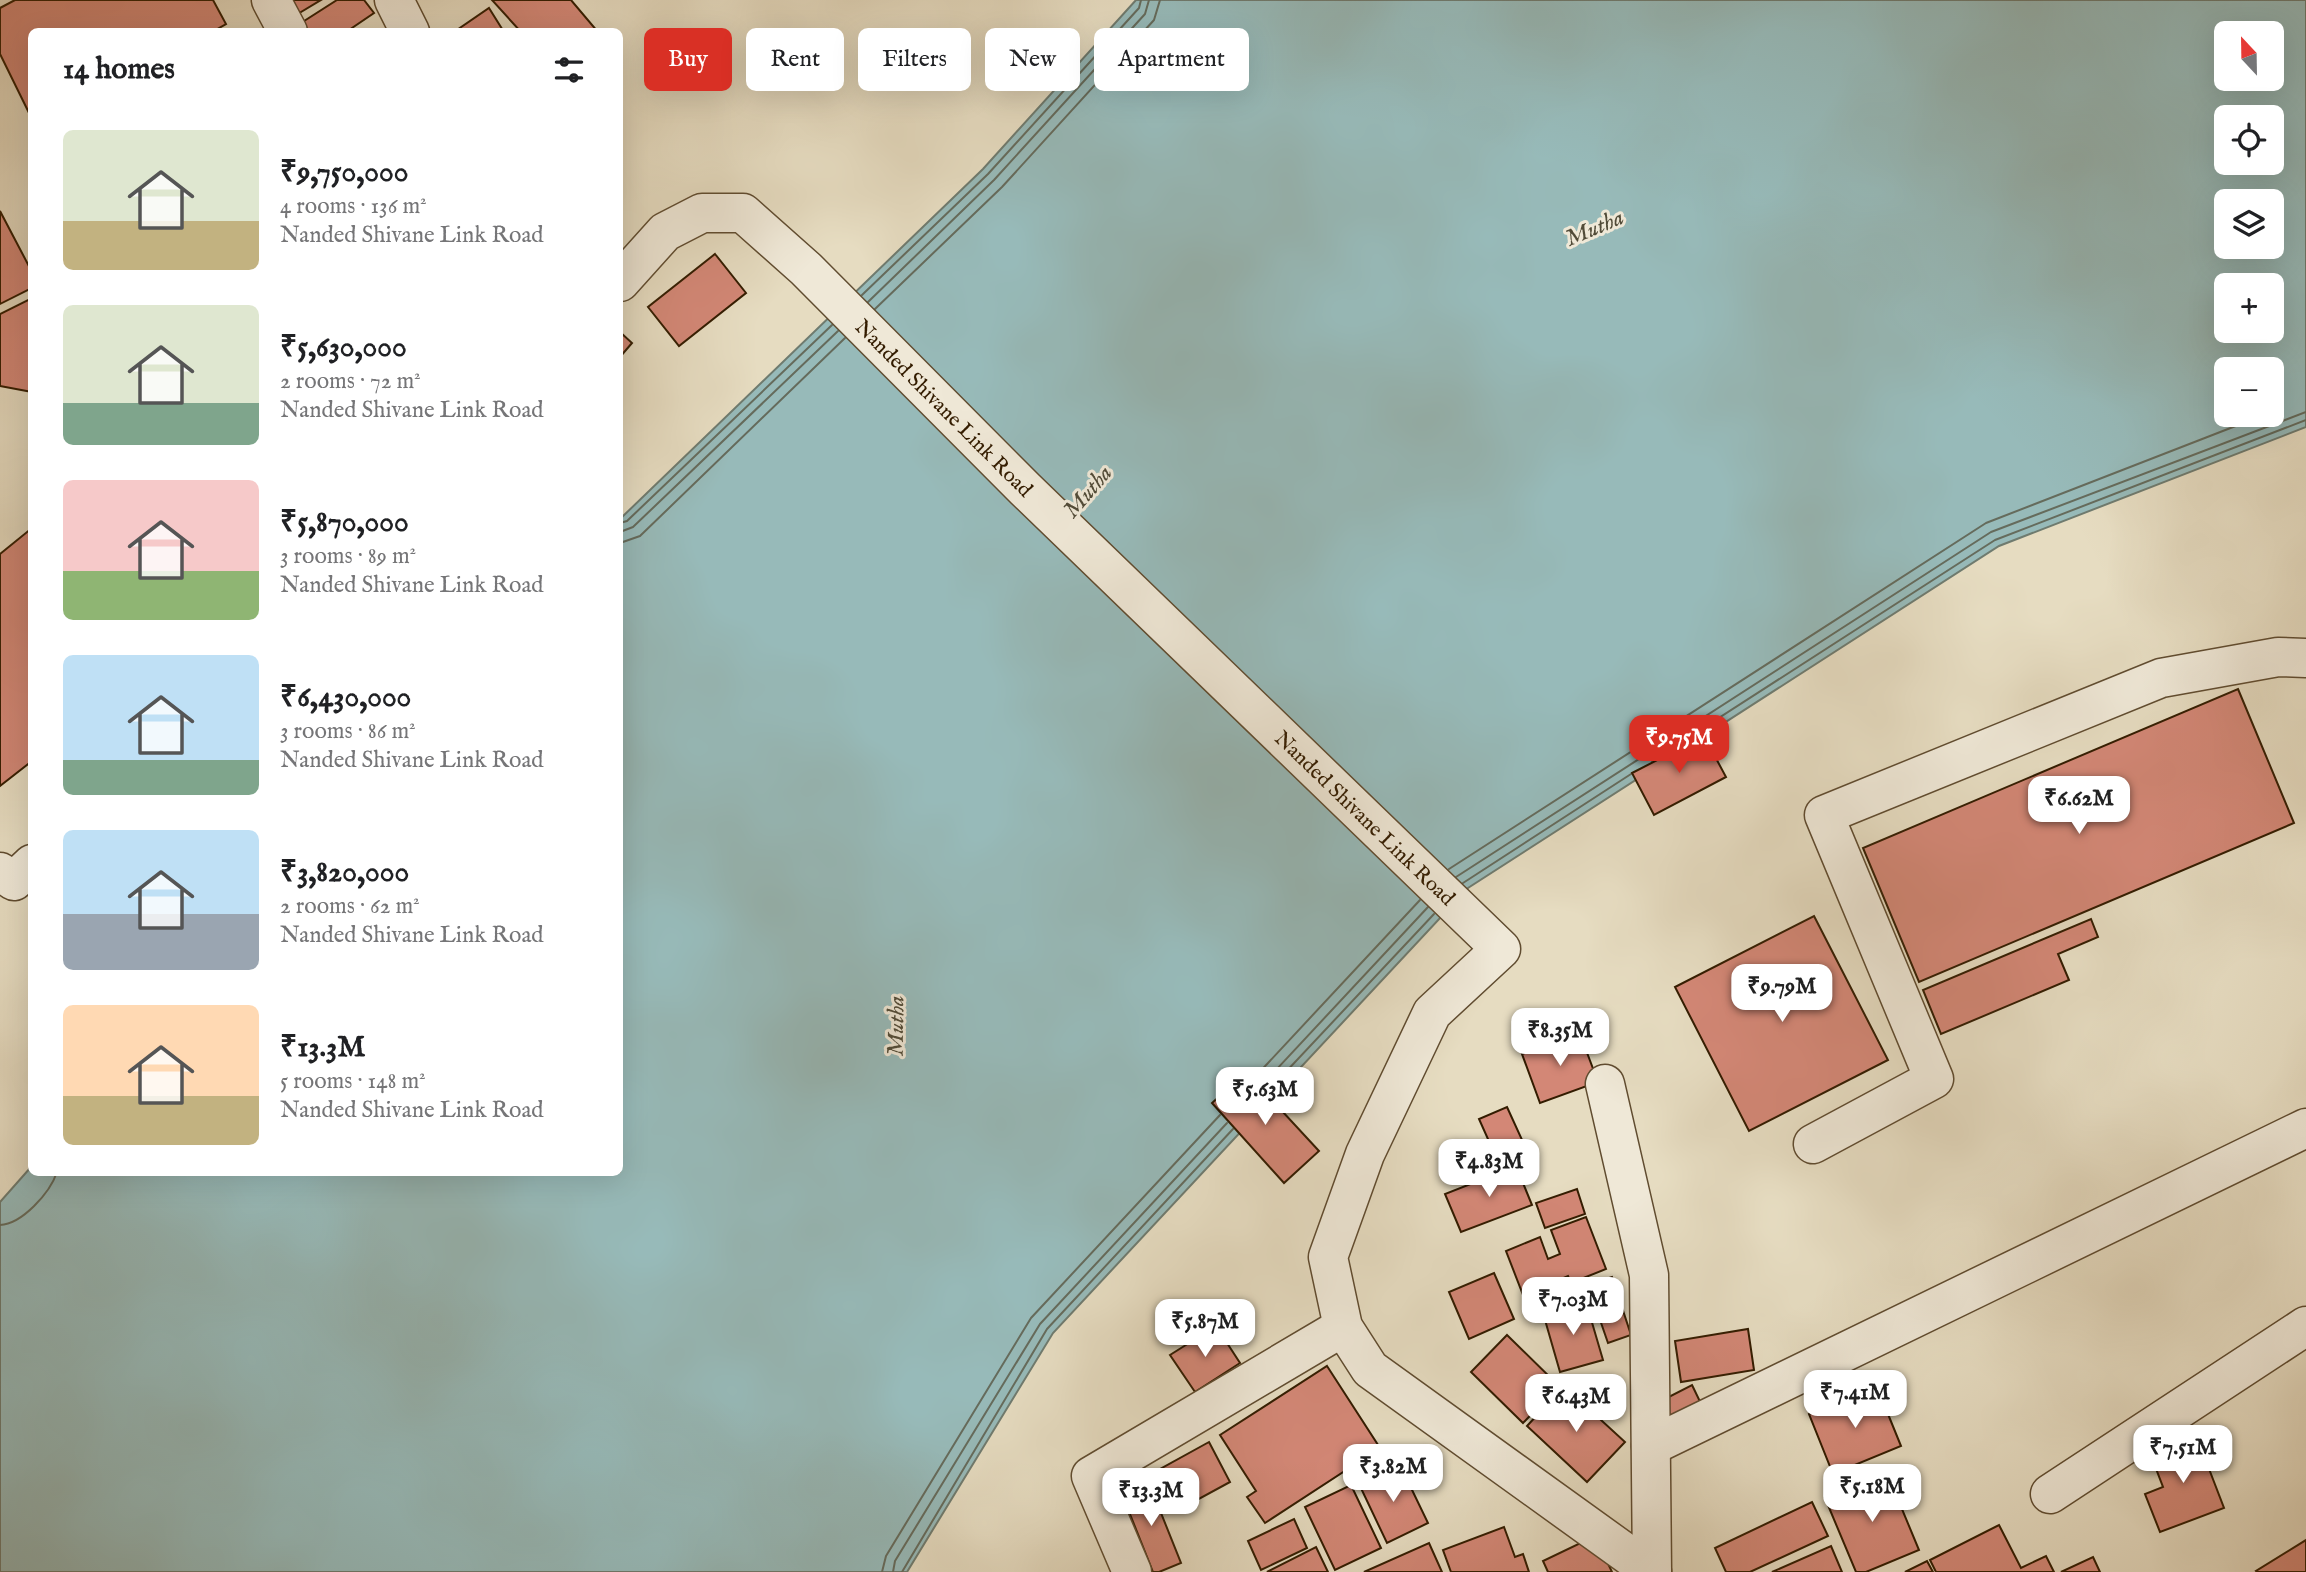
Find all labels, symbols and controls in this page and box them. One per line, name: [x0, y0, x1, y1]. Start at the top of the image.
north arrow: [2214, 21, 2284, 91]
map controls: [2214, 21, 2284, 427]
chip: Buy: [644, 28, 732, 91]
chip: Rent: [746, 28, 844, 91]
chip: Filters: [858, 28, 971, 91]
chip: New: [985, 28, 1080, 91]
chip: Apartment: [1094, 28, 1249, 91]
text: 14 homes: [63, 51, 175, 89]
icon: filters: [550, 51, 588, 89]
button: locate: [2214, 105, 2284, 175]
text: ₹9,750,000: [280, 154, 408, 192]
icon: home: [119, 158, 203, 242]
button: layers: [2214, 189, 2284, 259]
text: 4 rooms · 136 m²: [280, 192, 427, 221]
water label: Mutha: [1561, 203, 1628, 254]
text: Nanded Shivane Link Road: [280, 221, 544, 250]
button: +: [2214, 273, 2284, 343]
street label: Nanded Shivane Link Road: [848, 314, 1038, 504]
text: ₹5,630,000: [280, 329, 407, 367]
icon: home: [119, 333, 203, 417]
button: −: [2214, 357, 2284, 427]
text: 2 rooms · 72 m²: [280, 367, 421, 396]
text: Nanded Shivane Link Road: [280, 396, 544, 425]
water label: Mutha: [1057, 459, 1119, 525]
text: ₹5,870,000: [280, 504, 409, 542]
icon: home: [119, 508, 203, 592]
text: 3 rooms · 89 m²: [280, 542, 416, 571]
text: Nanded Shivane Link Road: [280, 571, 544, 600]
text: ₹6,430,000: [280, 679, 411, 717]
icon: home: [119, 683, 203, 767]
pin: ₹9.75M: [1622, 716, 1736, 775]
text: 3 rooms · 86 m²: [280, 717, 416, 746]
text: ₹9.75M: [1645, 723, 1713, 752]
street label: Nanded Shivane Link Road: [1268, 726, 1460, 913]
text: Nanded Shivane Link Road: [280, 746, 544, 775]
pin: ₹6.62M: [2022, 776, 2136, 836]
text: ₹6.62M: [2044, 784, 2114, 813]
text: ₹3,820,000: [280, 854, 409, 892]
icon: home: [119, 858, 203, 942]
text: 2 rooms · 62 m²: [280, 892, 420, 921]
text: Nanded Shivane Link Road: [280, 921, 544, 950]
pin: ₹9.79M: [1725, 964, 1839, 1024]
text: ₹9.79M: [1747, 972, 1817, 1001]
water label: Mutha: [881, 995, 912, 1057]
pin: ₹8.35M: [1503, 1009, 1617, 1068]
text: ₹8.35M: [1527, 1016, 1593, 1045]
text: ₹13.3M: [280, 1029, 365, 1067]
icon: home: [119, 1033, 203, 1117]
text: 5 rooms · 148 m²: [280, 1067, 426, 1096]
pin: ₹5.63M: [1208, 1068, 1322, 1127]
text: ₹5.63M: [1232, 1075, 1298, 1104]
text: Nanded Shivane Link Road: [280, 1096, 544, 1125]
pin: ₹4.83M: [1432, 1140, 1546, 1199]
text: ₹4.83M: [1454, 1147, 1524, 1176]
pin: ₹7.03M: [1516, 1278, 1630, 1337]
text: ₹7.03M: [1538, 1285, 1608, 1314]
pin: ₹5.87M: [1148, 1300, 1262, 1359]
text: ₹5.87M: [1171, 1307, 1239, 1336]
pin: ₹7.41M: [1798, 1370, 1912, 1430]
pin: ₹6.43M: [1519, 1374, 1633, 1434]
text: ₹7.41M: [1820, 1378, 1890, 1407]
text: ₹6.43M: [1541, 1382, 1611, 1411]
pin: ₹7.51M: [2126, 1426, 2240, 1485]
text: ₹7.51M: [2149, 1433, 2217, 1462]
pin: ₹3.82M: [1336, 1444, 1450, 1504]
text: ₹3.82M: [1359, 1452, 1427, 1481]
pin: ₹5.18M: [1815, 1464, 1929, 1524]
pin: ₹13.3M: [1094, 1468, 1208, 1528]
text: ₹5.18M: [1839, 1472, 1905, 1501]
text: ₹13.3M: [1118, 1476, 1184, 1505]

